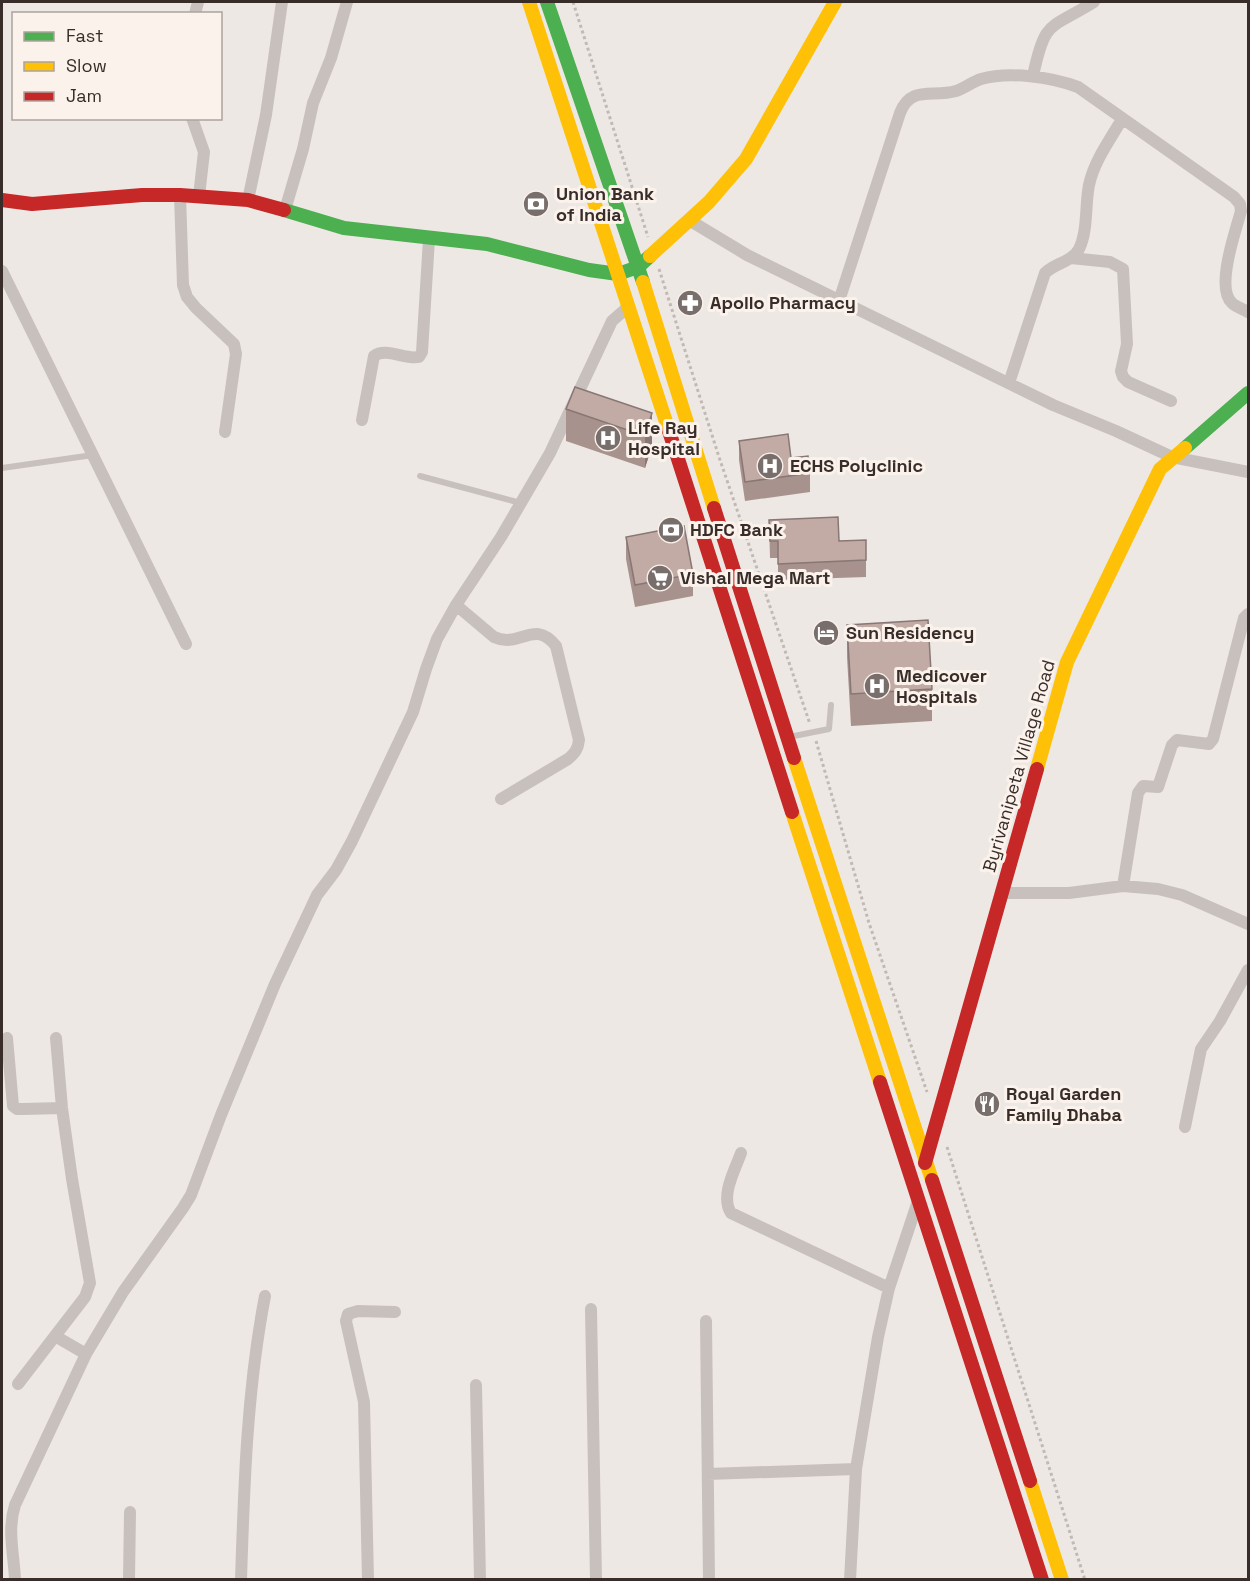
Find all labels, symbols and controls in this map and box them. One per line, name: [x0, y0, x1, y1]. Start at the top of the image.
legend: [12, 12, 222, 120]
text: Fast: [66, 24, 103, 47]
text: Slow: [66, 54, 107, 77]
text: Jam: [66, 84, 102, 107]
place label: Union Bank of India: [556, 182, 654, 226]
bank icon: Union Bank of India: [521, 189, 551, 219]
pharmacy icon: Apollo Pharmacy: [675, 288, 705, 318]
place label: Apollo Pharmacy: [710, 291, 856, 314]
place label: Life Ray Hospital: [628, 416, 700, 460]
hospital icon: Life Ray Hospital: [593, 423, 623, 453]
hospital icon: ECHS Polyclinic: [755, 451, 785, 481]
place label: ECHS Polyclinic: [790, 454, 923, 477]
bank icon: HDFC Bank: [656, 515, 686, 545]
place label: HDFC Bank: [690, 518, 783, 541]
supermarket icon: Vishal Mega Mart: [645, 563, 675, 593]
place label: Vishal Mega Mart: [680, 566, 831, 589]
hotel icon: Sun Residency: [811, 618, 841, 648]
place label: Sun Residency: [846, 621, 974, 644]
street label: Byrivanipeta Village Road: [977, 657, 1060, 875]
place label: Medicover Hospitals: [896, 664, 987, 708]
hospital icon: Medicover Hospitals: [862, 671, 892, 701]
place label: Royal Garden Family Dhaba: [1006, 1082, 1122, 1126]
restaurant icon: Royal Garden Family Dhaba: [972, 1089, 1002, 1119]

